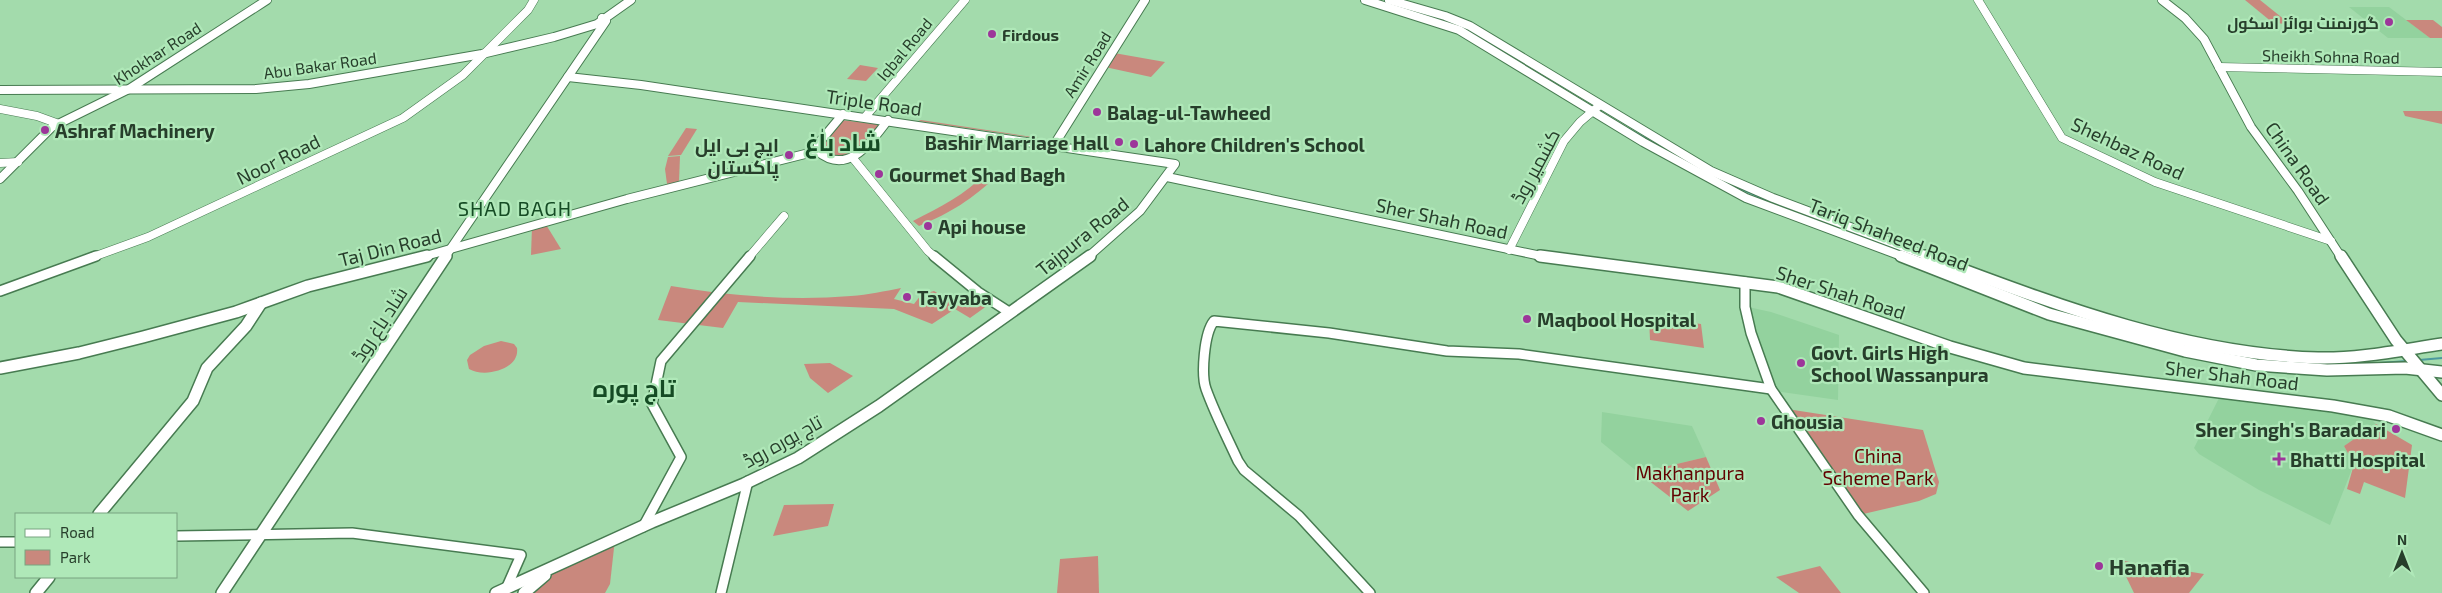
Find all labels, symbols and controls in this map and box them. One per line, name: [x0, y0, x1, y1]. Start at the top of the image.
place label: گورنمنٹ بوائز اسکول: [2227, 13, 2379, 33]
street label: Iqbal Road: [872, 14, 936, 84]
marker: گورنمنٹ بوائز اسکول: [2383, 16, 2395, 28]
street label: Khokhar Road: [110, 18, 204, 88]
place label: Firdous: [1002, 25, 1059, 44]
street label: Amir Road: [1059, 27, 1115, 101]
marker: Firdous: [986, 28, 998, 40]
street label: Sheikh Sohna Road: [2262, 45, 2400, 67]
street label: Abu Bakar Road: [262, 48, 378, 82]
street label: Triple Road: [825, 84, 923, 120]
place label: Balag-ul-Tawheed: [1107, 101, 1271, 124]
marker: Balag-ul-Tawheed: [1091, 106, 1103, 118]
street label: Shehbaz Road: [2068, 112, 2188, 184]
street label: China Road: [2261, 117, 2335, 209]
place label: Ashraf Machinery: [55, 119, 215, 143]
marker: Ashraf Machinery: [39, 124, 51, 136]
street label: کشمیر روڈ: [1506, 125, 1565, 208]
district label: شاد باٰغ: [805, 127, 881, 159]
street label: Noor Road: [232, 129, 324, 189]
place label: Bashir Marriage Hall: [925, 131, 1110, 154]
place label: ایچ بی ایل پاکستان: [695, 133, 779, 181]
place label: Lahore Children's School: [1144, 133, 1366, 156]
marker: Bashir Marriage Hall: [1113, 136, 1125, 148]
marker: Lahore Children's School: [1128, 138, 1140, 150]
marker: ایچ بی ایل پاکستان: [783, 149, 795, 161]
place label: Gourmet Shad Bagh: [889, 163, 1066, 186]
marker: Gourmet Shad Bagh: [873, 168, 885, 180]
street label: Tajpura Road: [1031, 192, 1133, 280]
street label: Sher Shah Road: [1374, 193, 1510, 243]
street label: Tariq Shaheed Road: [1806, 193, 1972, 275]
district label: SHAD BAGH: [458, 196, 572, 220]
place label: Api house: [938, 215, 1026, 238]
marker: Api house: [922, 220, 934, 232]
street label: Taj Din Road: [336, 223, 444, 271]
street label: Sher Shah Road: [1773, 260, 1909, 324]
street label: شاد باغ روڈ: [346, 282, 414, 367]
place label: Tayyaba: [917, 286, 992, 310]
marker: Tayyaba: [901, 291, 913, 303]
place label: Maqbool Hospital: [1537, 308, 1697, 331]
marker: Maqbool Hospital: [1521, 313, 1533, 325]
place label: Govt. Girls High School Wassanpura: [1811, 341, 1989, 386]
street label: Sher Shah Road: [2164, 355, 2300, 395]
marker: Govt. Girls High School Wassanpura: [1795, 357, 1807, 369]
district label: تاج پورہ: [592, 373, 677, 406]
street label: تاج پورہ روڈ: [738, 410, 827, 475]
place label: Ghousia: [1771, 410, 1843, 433]
marker: Ghousia: [1755, 415, 1767, 427]
place label: Sher Singh's Baradari: [2195, 418, 2386, 441]
marker: Sher Singh's Baradari: [2390, 423, 2402, 435]
park label: China Scheme Park: [1822, 444, 1934, 489]
place label: Bhatti Hospital: [2290, 448, 2426, 471]
marker: Bhatti Hospital: [2272, 452, 2286, 466]
park label: Makhanpura Park: [1635, 461, 1745, 506]
legend: [15, 513, 178, 578]
text: Road: [60, 523, 95, 541]
north arrow: [2377, 528, 2427, 578]
text: N: [2397, 531, 2407, 548]
text: Park: [60, 548, 91, 566]
place label: Hanafia: [2109, 553, 2190, 579]
marker: Hanafia: [2093, 560, 2105, 572]

